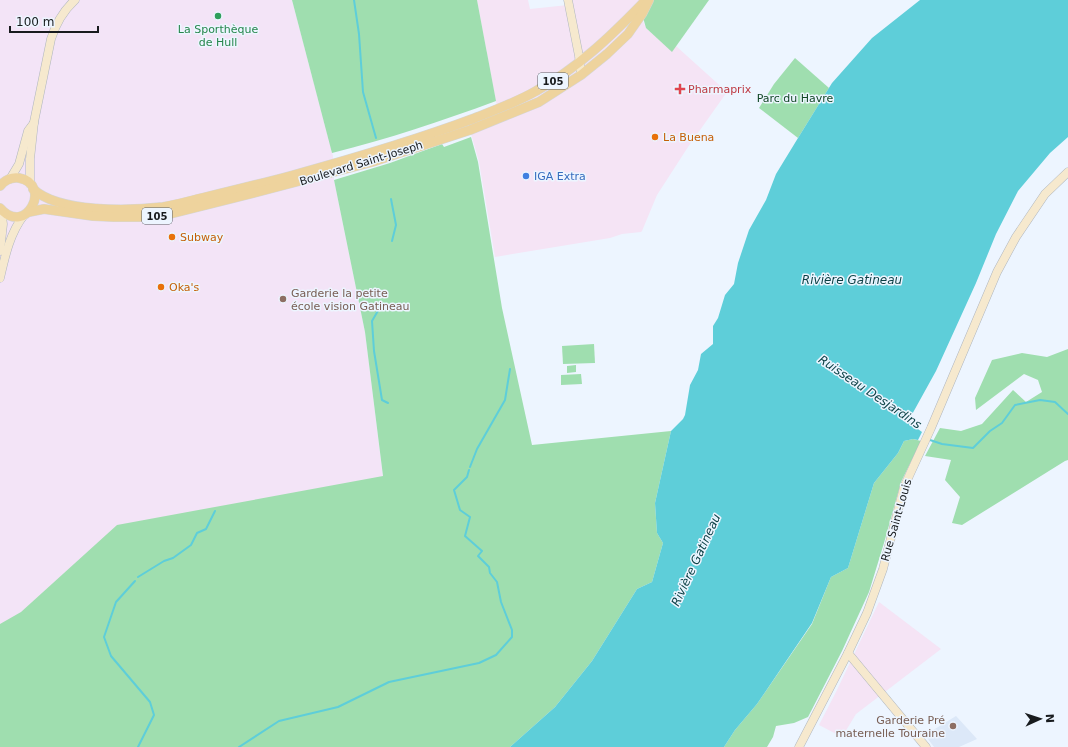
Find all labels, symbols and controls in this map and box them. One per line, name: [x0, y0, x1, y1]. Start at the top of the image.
scale bar: [10, 8, 98, 34]
marker: La Sporthèque de Hull: [213, 11, 223, 21]
text: 100 m: [16, 15, 54, 29]
place label: La Sporthèque de Hull: [178, 23, 258, 49]
road number: 105: [538, 73, 568, 89]
place label: Pharmaprix: [688, 83, 752, 96]
marker: Pharmaprix: [675, 84, 685, 94]
park label: Parc du Havre: [757, 92, 834, 105]
place label: La Buena: [663, 131, 714, 144]
marker: La Buena: [650, 132, 660, 142]
street label: Boulevard Saint-Joseph: [298, 139, 424, 188]
place label: IGA Extra: [534, 170, 586, 183]
marker: IGA Extra: [521, 171, 531, 181]
road number: 105: [142, 208, 172, 224]
place label: Subway: [180, 231, 224, 244]
marker: Subway: [167, 232, 177, 242]
water label: Rivière Gatineau: [802, 273, 903, 287]
place label: Oka's: [169, 281, 200, 294]
marker: Oka's: [156, 282, 166, 292]
place label: Garderie la petite école vision Gatineau: [291, 287, 410, 313]
marker: Garderie la petite école vision Gatineau: [278, 294, 288, 304]
water label: Ruisseau Desjardins: [816, 352, 924, 432]
street label: Rue Saint-Louis: [879, 477, 914, 563]
water label: Rivière Gatineau: [668, 511, 724, 608]
north arrow: [1020, 699, 1060, 739]
place label: Garderie Pré maternelle Touraine: [835, 714, 945, 740]
text: N: [1043, 714, 1056, 723]
marker: Garderie Pré maternelle Touraine: [948, 721, 958, 731]

